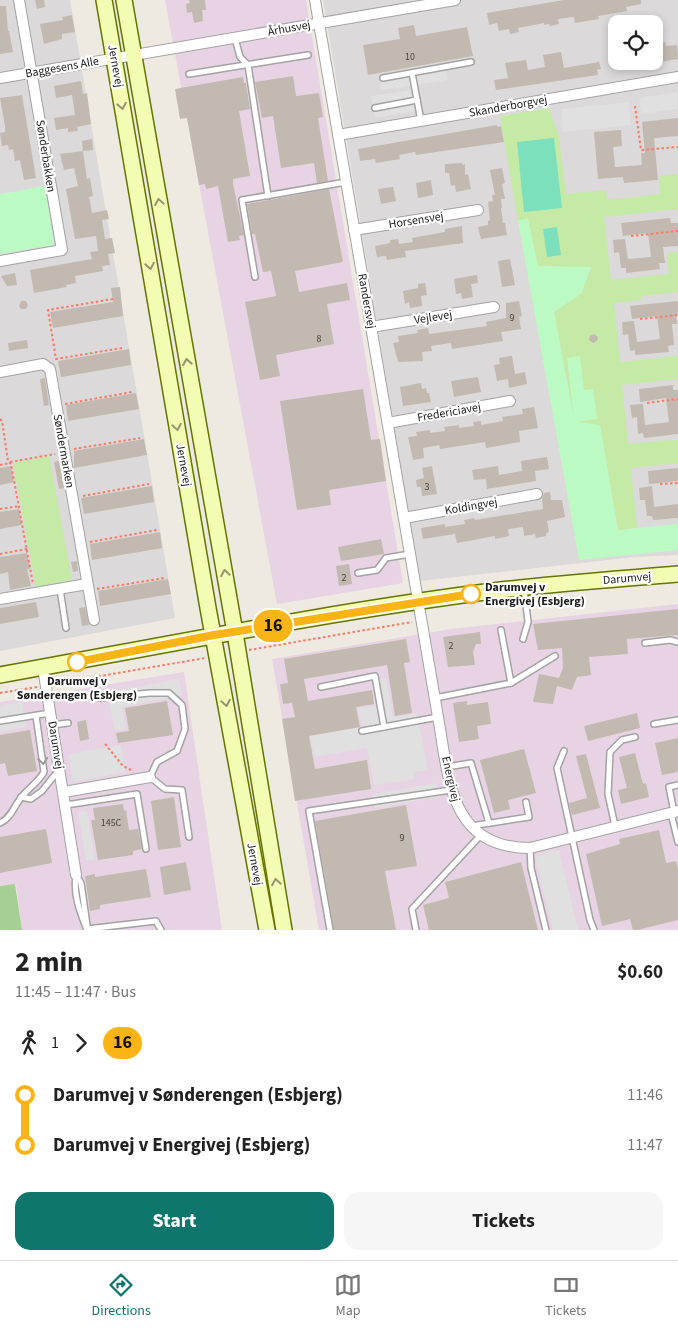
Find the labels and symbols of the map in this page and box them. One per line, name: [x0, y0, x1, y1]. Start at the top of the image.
street label: Århusvej: [266, 16, 312, 41]
street label: Jernevej: [103, 43, 128, 89]
house number: 10: [405, 50, 415, 64]
street label: Baggesens Alle: [24, 53, 100, 82]
street label: Skanderborgvej: [468, 91, 549, 122]
one-way arrow: [117, 102, 127, 111]
street label: Sønderbakken: [31, 119, 60, 193]
one-way arrow: [154, 197, 164, 206]
street label: Horsensvej: [387, 208, 445, 233]
one-way arrow: [144, 262, 154, 271]
street label: Randersvej: [353, 272, 380, 330]
street label: Vejlevej: [413, 306, 453, 329]
house number: 9: [510, 311, 515, 325]
house number: 8: [317, 332, 322, 346]
one-way arrow: [182, 357, 193, 366]
street label: Fredericiavej: [416, 399, 482, 426]
street label: Søndermarken: [49, 413, 78, 489]
one-way arrow: [172, 422, 182, 431]
street label: Jernevej: [171, 442, 196, 488]
house number: 3: [425, 480, 430, 494]
street label: Koldingvej: [443, 494, 499, 519]
street label: Darumvej: [602, 568, 652, 589]
one-way arrow: [220, 569, 230, 578]
house number: 2: [342, 571, 347, 585]
place label: Darumvej v Energivej (Esbjerg): [485, 579, 585, 610]
marker: Darumvej v Energivej (Esbjerg): [461, 584, 481, 604]
line badge: 16: [250, 610, 296, 642]
house number: 2: [449, 639, 454, 653]
marker: Darumvej v Sønderengen (Esbjerg): [67, 652, 87, 672]
place label: Darumvej v Sønderengen (Esbjerg): [17, 673, 137, 704]
one-way arrow: [220, 699, 230, 708]
street label: Darumvej: [43, 720, 68, 770]
street label: Energivej: [437, 755, 464, 804]
one-way arrow: [37, 757, 48, 765]
house number: 145C: [101, 816, 122, 830]
house number: 9: [400, 831, 405, 845]
street label: Jernevej: [242, 841, 267, 887]
one-way arrow: [271, 878, 281, 886]

